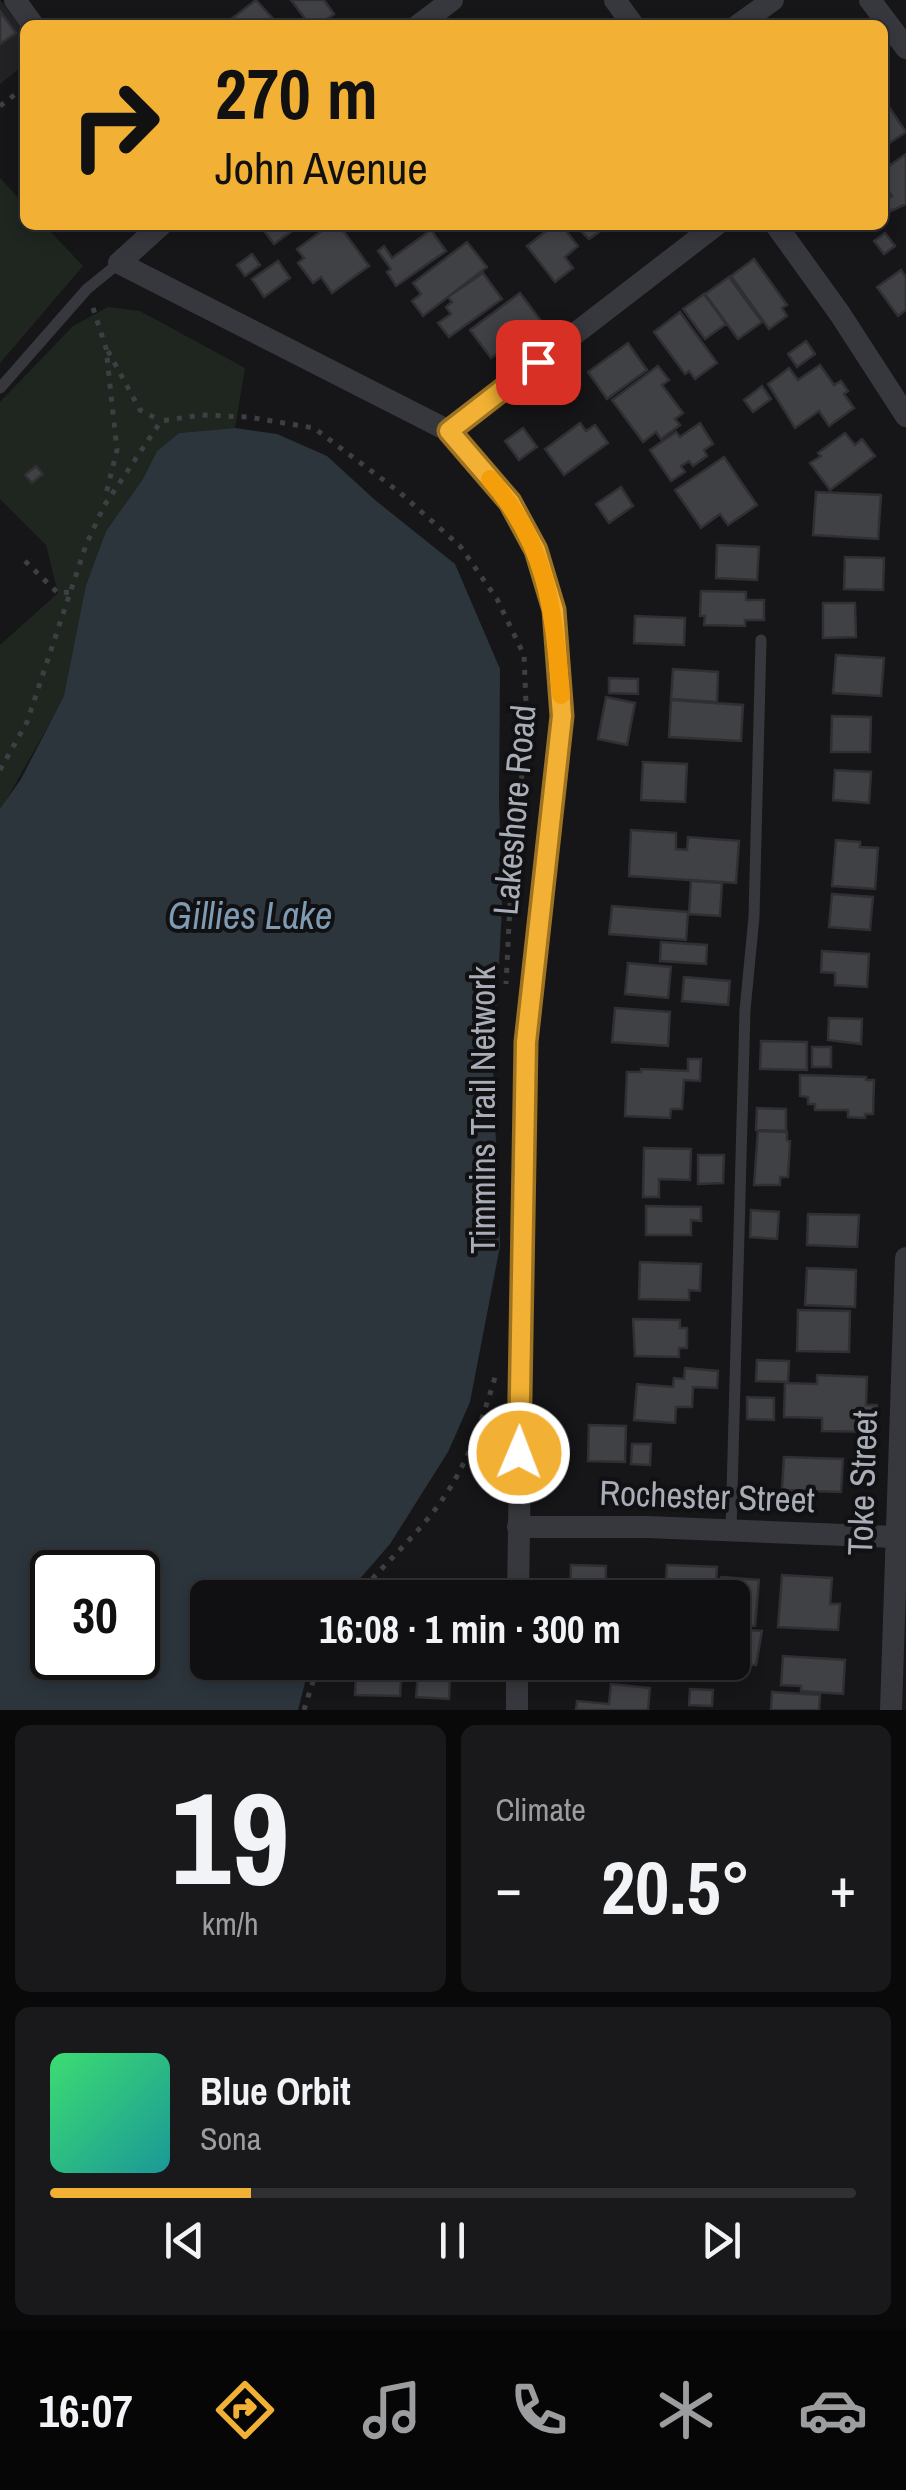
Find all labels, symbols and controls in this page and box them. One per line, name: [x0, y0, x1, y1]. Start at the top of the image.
text: 270 m: [215, 47, 378, 141]
icon: right: [50, 60, 180, 190]
text: John Avenue: [215, 137, 428, 198]
pin: [496, 320, 581, 405]
icon: arrive: [511, 335, 566, 390]
street label: Lakeshore Road: [481, 703, 547, 917]
water label: Gillies Lake: [168, 890, 332, 941]
street label: Timmins Trail Network: [459, 965, 506, 1254]
position arrow: [467, 1401, 571, 1505]
street label: Toke Street: [836, 1410, 888, 1556]
street label: Rochester Street: [599, 1469, 815, 1523]
speed limit sign: 30: [30, 1550, 160, 1680]
text: 16:08 · 1 min · 300 m: [319, 1604, 621, 1655]
text: 19: [171, 1749, 290, 1925]
text: Climate: [496, 1788, 586, 1831]
text: 20.5°: [601, 1836, 751, 1937]
text: −: [496, 1850, 522, 1924]
text: +: [830, 1850, 856, 1924]
text: km/h: [202, 1902, 259, 1945]
text: Blue Orbit: [200, 2066, 351, 2117]
text: Sona: [200, 2117, 261, 2160]
icon: previous: [157, 2213, 212, 2268]
icon: pause: [425, 2213, 480, 2268]
icon: next: [694, 2213, 749, 2268]
icon: directions: [210, 2375, 280, 2445]
icon: music: [357, 2375, 427, 2445]
icon: phone: [504, 2375, 574, 2445]
icon: climate: [651, 2375, 721, 2445]
icon: car: [798, 2375, 868, 2445]
text: 16:07: [38, 2380, 133, 2441]

